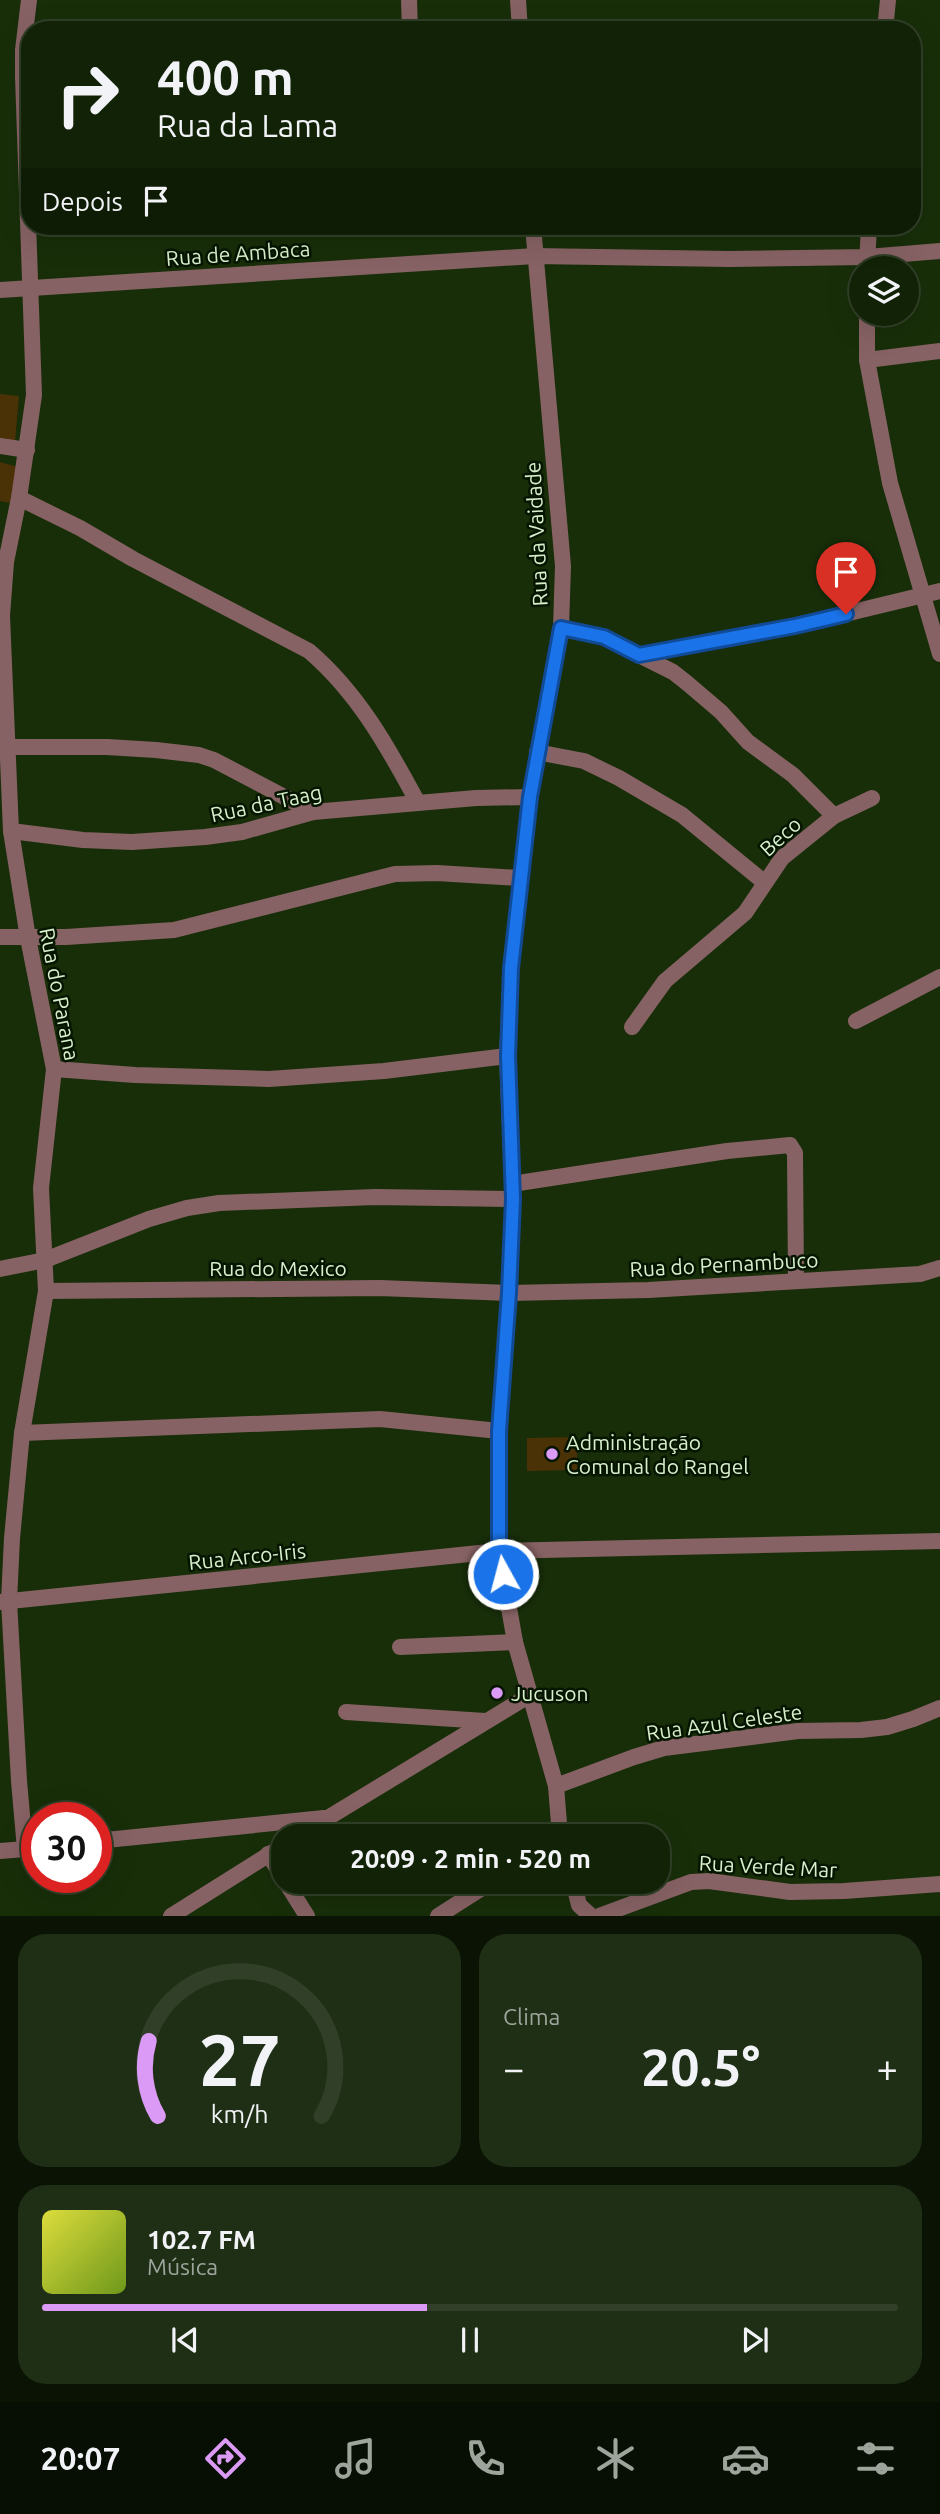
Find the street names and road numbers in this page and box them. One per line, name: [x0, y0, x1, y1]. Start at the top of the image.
street label: Rua de Ambaca: [165, 236, 311, 270]
street label: Rua da Vaidade: [520, 461, 552, 607]
street label: Rua da Taag: [208, 780, 324, 826]
street label: Beco: [755, 811, 805, 861]
street label: Rua do Parana: [35, 926, 85, 1062]
street label: Rua do Pernambuco: [629, 1247, 819, 1281]
street label: Rua do Mexico: [209, 1256, 347, 1280]
street label: Rua Arco-Iris: [187, 1538, 307, 1574]
street label: Rua Azul Celeste: [645, 1699, 803, 1745]
street label: Rua Verde Mar: [698, 1850, 838, 1882]

